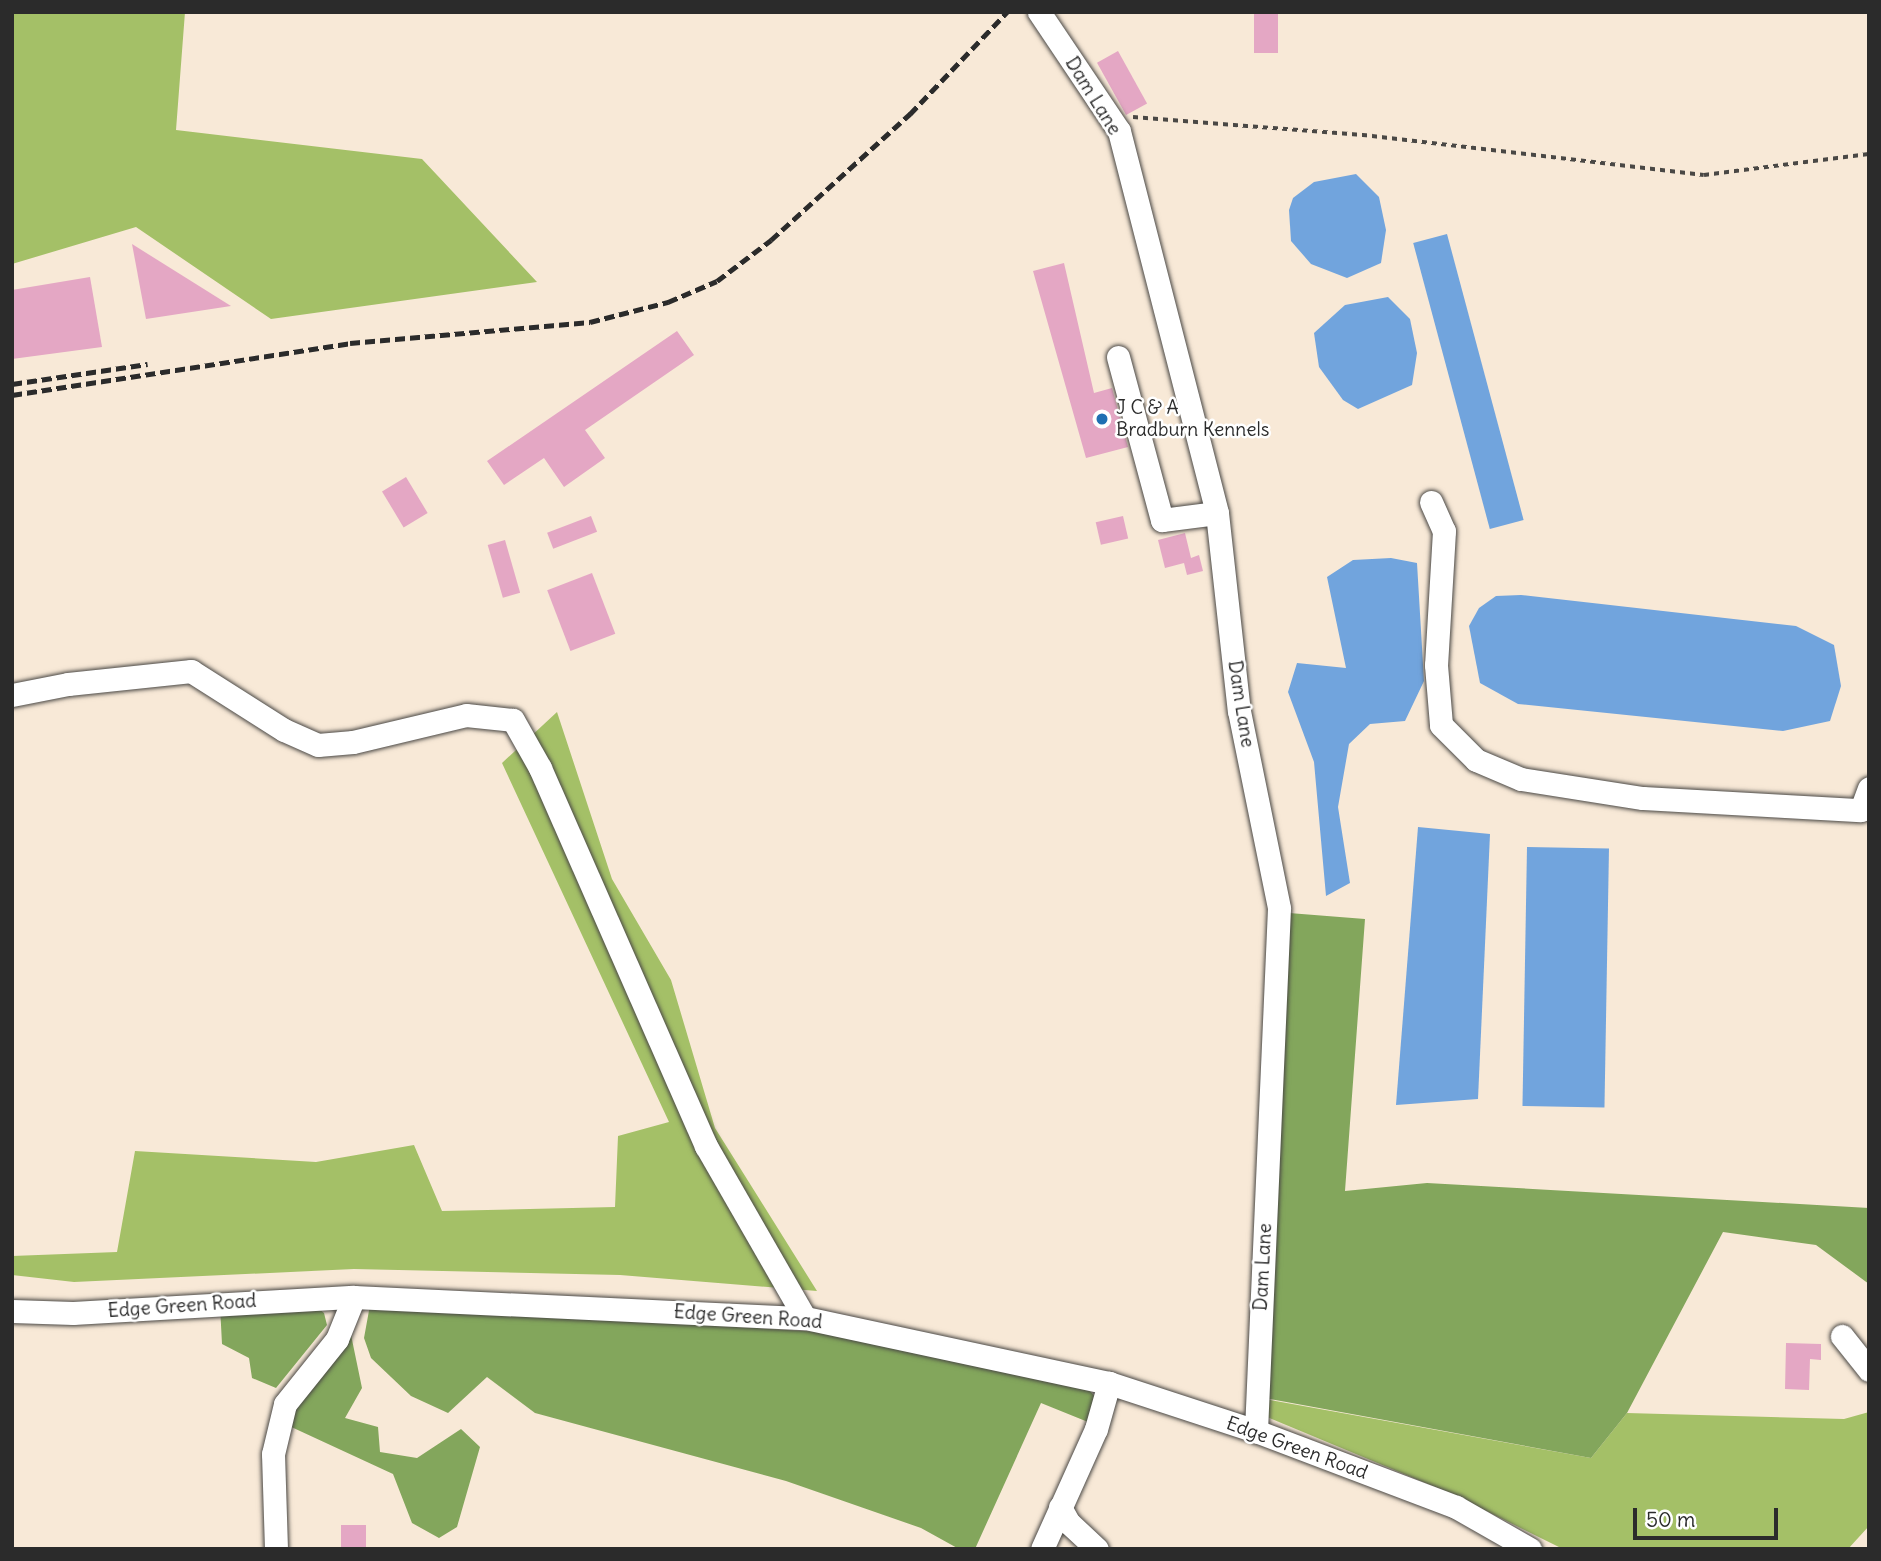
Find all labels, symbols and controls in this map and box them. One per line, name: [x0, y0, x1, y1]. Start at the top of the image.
street label: Dam Lane: [1060, 53, 1126, 139]
place label: J C & A Bradburn Kennels: [1116, 397, 1269, 441]
marker: J C & A Bradburn Kennels: [1094, 411, 1110, 427]
street label: Dam Lane: [1223, 659, 1259, 749]
street label: Dam Lane: [1249, 1223, 1277, 1311]
street label: Edge Green Road: [107, 1289, 257, 1323]
street label: Edge Green Road: [673, 1300, 823, 1334]
street label: Edge Green Road: [1223, 1412, 1371, 1484]
scale bar: [1636, 1494, 1781, 1538]
text: 50 m: [1646, 1506, 1695, 1533]

